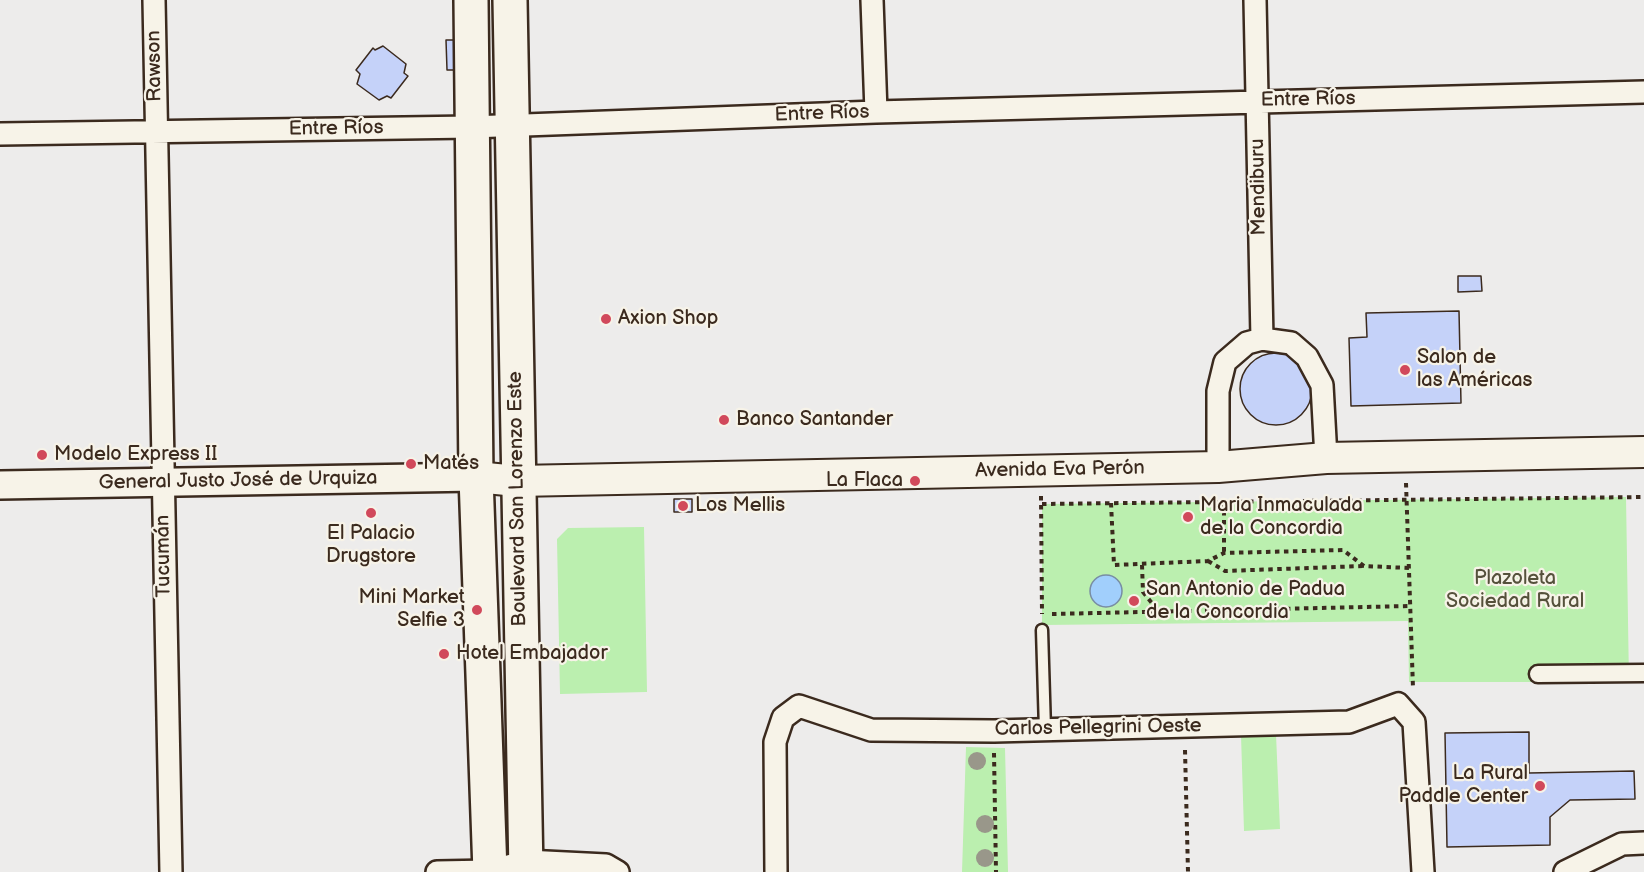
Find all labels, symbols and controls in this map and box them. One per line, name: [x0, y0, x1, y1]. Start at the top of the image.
street label: Rawson: [142, 30, 168, 102]
street label: Entre Ríos: [1260, 87, 1356, 113]
street label: Entre Ríos: [774, 100, 870, 128]
street label: Entre Ríos: [288, 116, 384, 142]
street label: Mendiburu: [1246, 138, 1272, 236]
place label: Axion Shop: [618, 307, 718, 331]
marker: Axion Shop: [599, 312, 613, 326]
place label: Salon de las Américas: [1417, 346, 1532, 393]
marker: Salon de las Américas: [1398, 363, 1412, 377]
street label: Boulevard San Lorenzo Este: [504, 371, 532, 627]
place label: Banco Santander: [736, 408, 893, 432]
marker: Banco Santander: [717, 413, 731, 427]
place label: Modelo Express II: [54, 443, 217, 467]
marker: Modelo Express II: [35, 448, 49, 462]
place label: Matés: [423, 452, 479, 476]
marker: Matés: [404, 457, 418, 471]
street label: Avenida Eva Perón: [975, 457, 1145, 483]
street label: General Justo José de Urquiza: [98, 467, 378, 495]
place label: La Flaca: [826, 469, 903, 493]
marker: La Flaca: [908, 474, 922, 488]
place label: Los Mellis: [695, 494, 785, 518]
place label: Maria Inmaculada de la Concordia: [1200, 494, 1363, 541]
marker: Los Mellis: [676, 499, 690, 513]
marker: El Palacio Drugstore: [364, 506, 378, 520]
marker: Maria Inmaculada de la Concordia: [1181, 510, 1195, 524]
street label: Tucumán: [151, 515, 177, 597]
place label: El Palacio Drugstore: [326, 522, 416, 569]
park label: Plazoleta Sociedad Rural: [1446, 567, 1584, 614]
place label: San Antonio de Padua de la Concordia: [1146, 578, 1345, 625]
place label: Mini Market Selfie 3: [358, 586, 465, 633]
marker: San Antonio de Padua de la Concordia: [1127, 594, 1141, 608]
marker: Mini Market Selfie 3: [470, 603, 484, 617]
place label: Hotel Embajador: [456, 642, 608, 666]
marker: Hotel Embajador: [437, 647, 451, 661]
street label: Carlos Pellegrini Oeste: [994, 714, 1202, 742]
place label: La Rural Paddle Center: [1398, 762, 1528, 809]
marker: La Rural Paddle Center: [1533, 779, 1547, 793]

